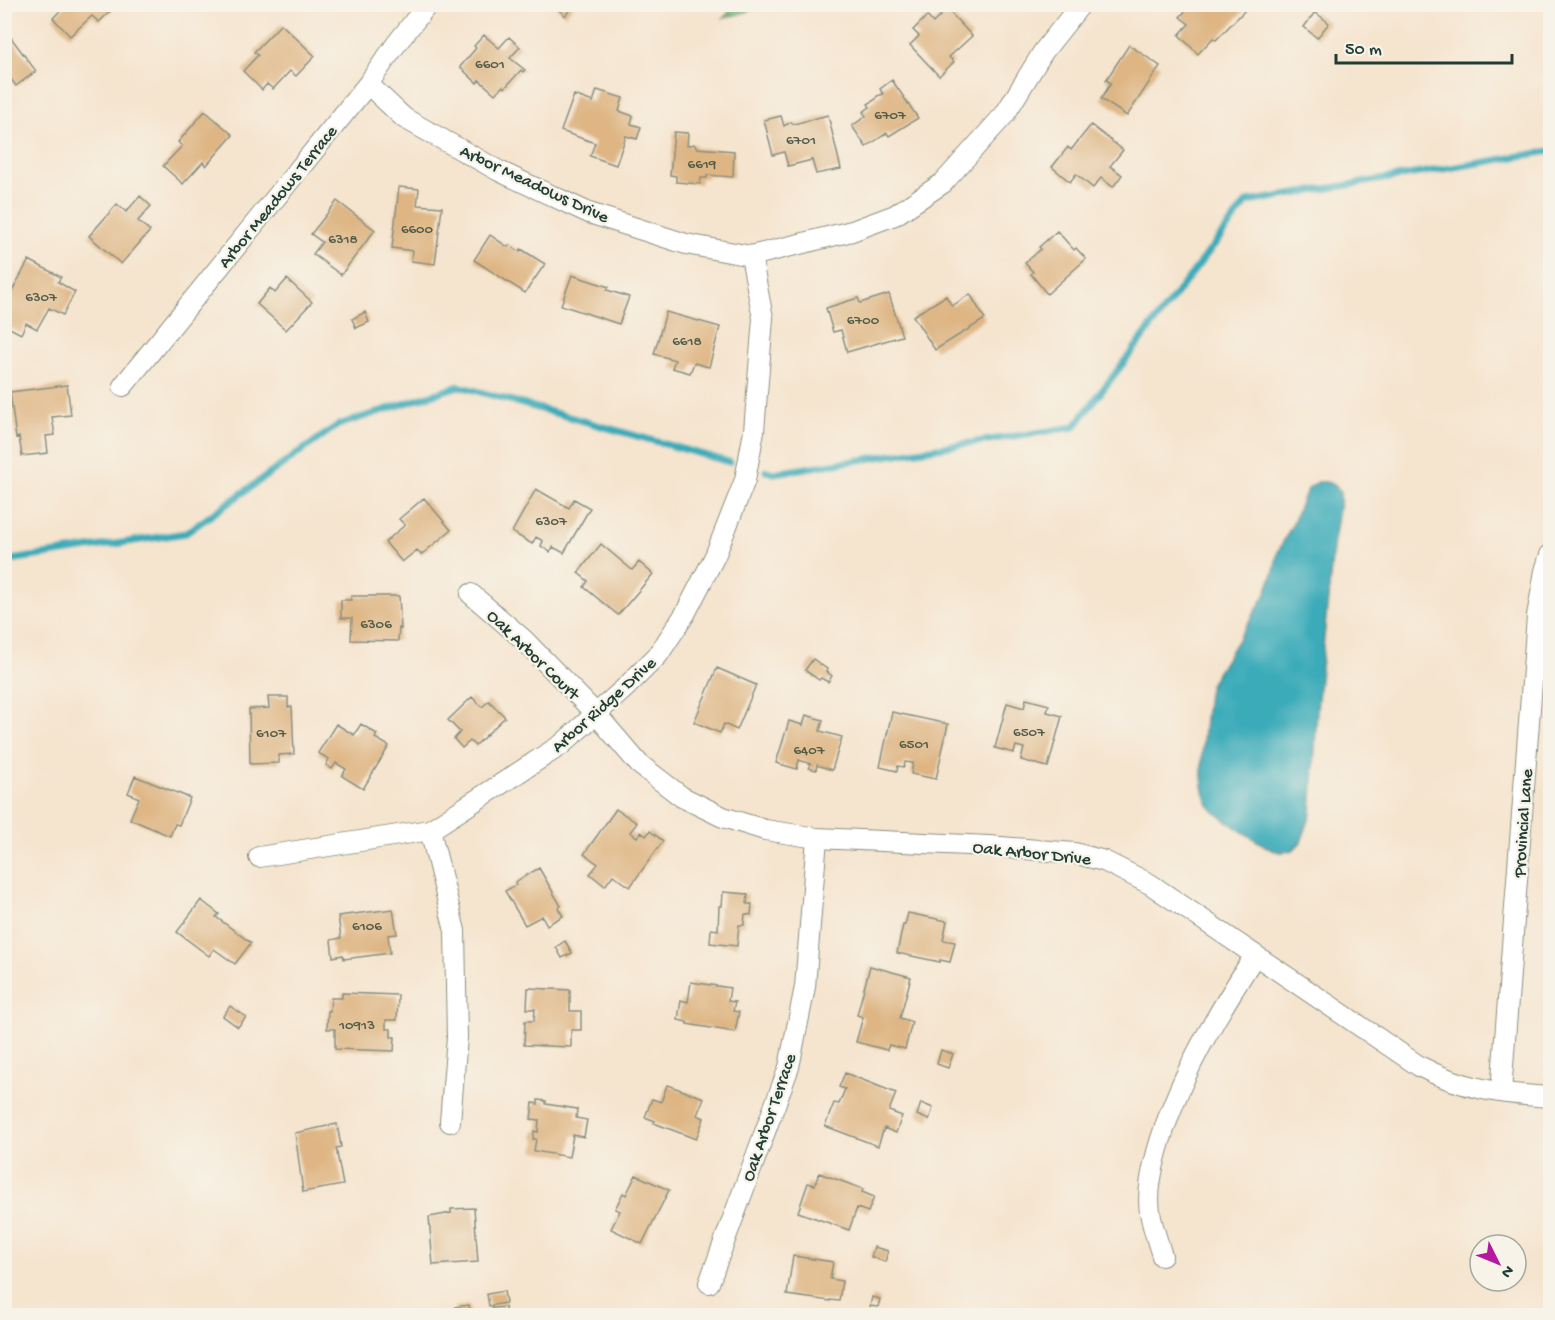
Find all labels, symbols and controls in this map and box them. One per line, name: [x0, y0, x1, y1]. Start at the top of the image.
scale bar: [1336, 27, 1512, 65]
text: 50 m: [1345, 40, 1382, 61]
house number: 6601: [475, 56, 505, 74]
house number: 6707: [874, 107, 907, 125]
street label: Arbor Meadows Terrace: [215, 122, 343, 273]
house number: 6701: [786, 132, 816, 150]
street label: Arbor Meadows Drive: [456, 141, 613, 229]
house number: 6619: [688, 156, 717, 174]
house number: 6600: [401, 221, 434, 239]
house number: 6318: [328, 231, 358, 249]
house number: 6307: [25, 289, 58, 307]
house number: 6700: [847, 312, 880, 330]
house number: 6618: [672, 333, 702, 351]
house number: 6307: [535, 513, 568, 531]
street label: Oak Arbor Court: [481, 606, 584, 706]
house number: 6306: [360, 616, 392, 634]
street label: Arbor Ridge Drive: [548, 653, 662, 758]
house number: 6507: [1013, 724, 1046, 742]
house number: 6107: [256, 725, 287, 743]
house number: 6501: [899, 736, 929, 754]
house number: 6407: [793, 742, 826, 760]
street label: Provincial Lane: [1510, 768, 1539, 879]
street label: Oak Arbor Drive: [972, 838, 1093, 871]
house number: 6106: [352, 918, 382, 936]
house number: 10913: [338, 1017, 375, 1035]
street label: Oak Arbor Terrace: [739, 1050, 802, 1185]
north arrow: [1468, 1233, 1528, 1293]
text: N: [1496, 1261, 1517, 1282]

